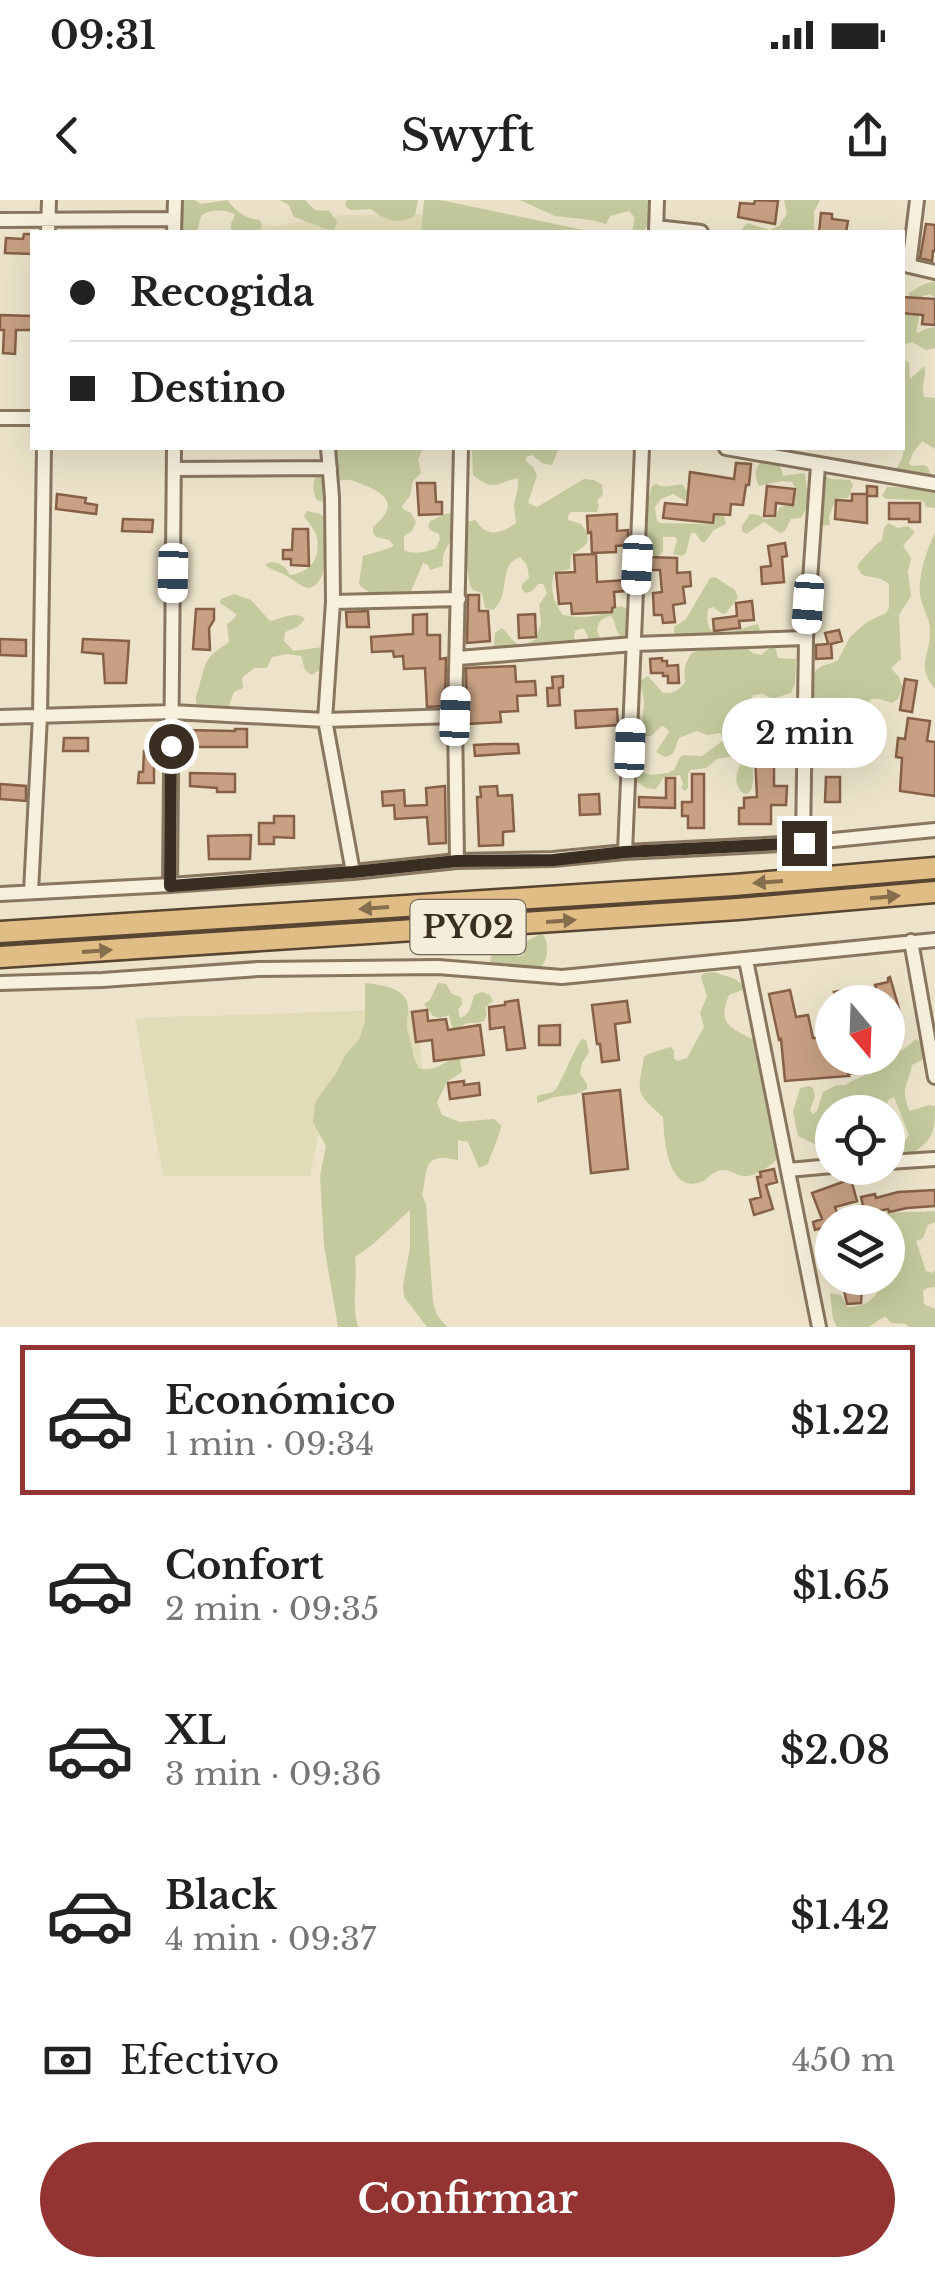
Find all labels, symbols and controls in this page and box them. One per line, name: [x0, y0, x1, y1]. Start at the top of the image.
text: 09:31: [50, 12, 156, 59]
text: Swyft: [401, 107, 534, 163]
icon: back: [40, 108, 95, 163]
icon: share: [840, 108, 895, 163]
text: Recogida: [130, 269, 315, 316]
text: Destino: [130, 365, 286, 412]
car: [620, 534, 654, 596]
car: [157, 543, 189, 603]
car: [791, 573, 825, 635]
car: [439, 685, 471, 747]
callout: 2 min: [722, 698, 886, 768]
text: 2 min: [755, 713, 854, 753]
car: [614, 717, 646, 779]
route start: [149, 724, 194, 769]
route end: [782, 821, 827, 866]
one-way arrow: [752, 875, 784, 891]
one-way arrow: [870, 888, 902, 904]
one-way arrow: [357, 900, 389, 916]
road number: PY02: [410, 900, 526, 954]
one-way arrow: [546, 912, 578, 928]
one-way arrow: [82, 943, 114, 959]
north arrow: [815, 985, 905, 1075]
map controls: [815, 985, 905, 1295]
button: locate: [815, 1095, 905, 1185]
button: layers: [815, 1205, 905, 1295]
icon: car: [45, 1375, 135, 1465]
text: Económico: [165, 1377, 396, 1424]
text: $1.22: [791, 1397, 890, 1444]
text: 1 min · 09:34: [165, 1424, 374, 1464]
icon: car: [45, 1540, 135, 1630]
text: Confort: [165, 1542, 324, 1589]
text: $1.65: [792, 1562, 890, 1609]
text: 2 min · 09:35: [165, 1589, 379, 1629]
icon: car: [45, 1705, 135, 1795]
text: XL: [165, 1707, 226, 1754]
text: $2.08: [780, 1727, 890, 1774]
text: 3 min · 09:36: [165, 1754, 382, 1794]
icon: car: [45, 1870, 135, 1960]
text: Black: [165, 1872, 277, 1919]
text: $1.42: [791, 1892, 890, 1939]
text: 4 min · 09:37: [165, 1919, 376, 1959]
icon: cash: [40, 2033, 95, 2088]
text: Efectivo: [120, 2037, 279, 2084]
text: 450 m: [792, 2040, 895, 2080]
button: Confirmar: [40, 2142, 895, 2257]

